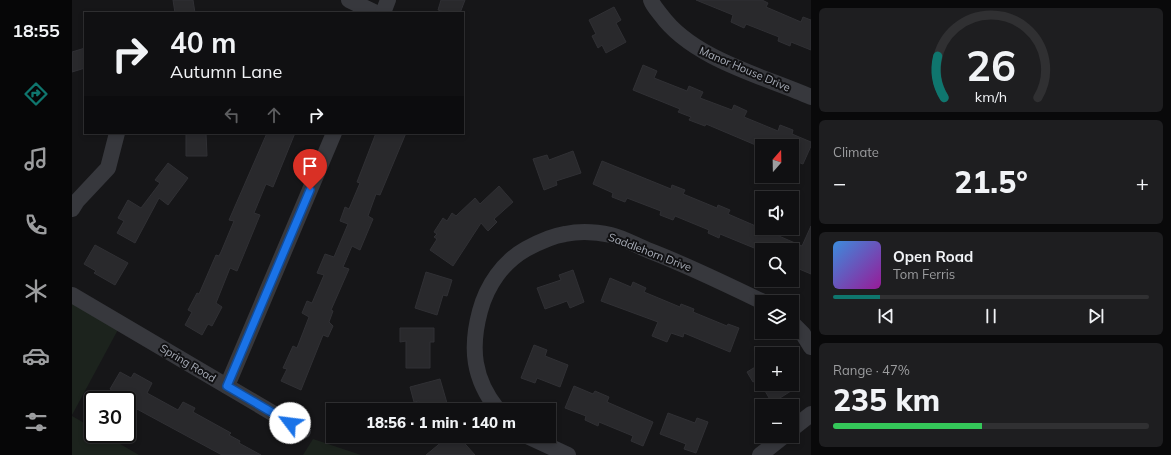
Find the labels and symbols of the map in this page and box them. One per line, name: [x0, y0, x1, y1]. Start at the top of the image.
street label: Manor House Drive: [697, 43, 793, 95]
north arrow: [755, 139, 799, 183]
pin: [293, 149, 327, 190]
street label: Saddlehorn Drive: [606, 230, 694, 274]
street label: Spring Road: [157, 341, 219, 385]
speed limit sign: 30: [84, 391, 136, 443]
position arrow: [269, 402, 311, 444]

